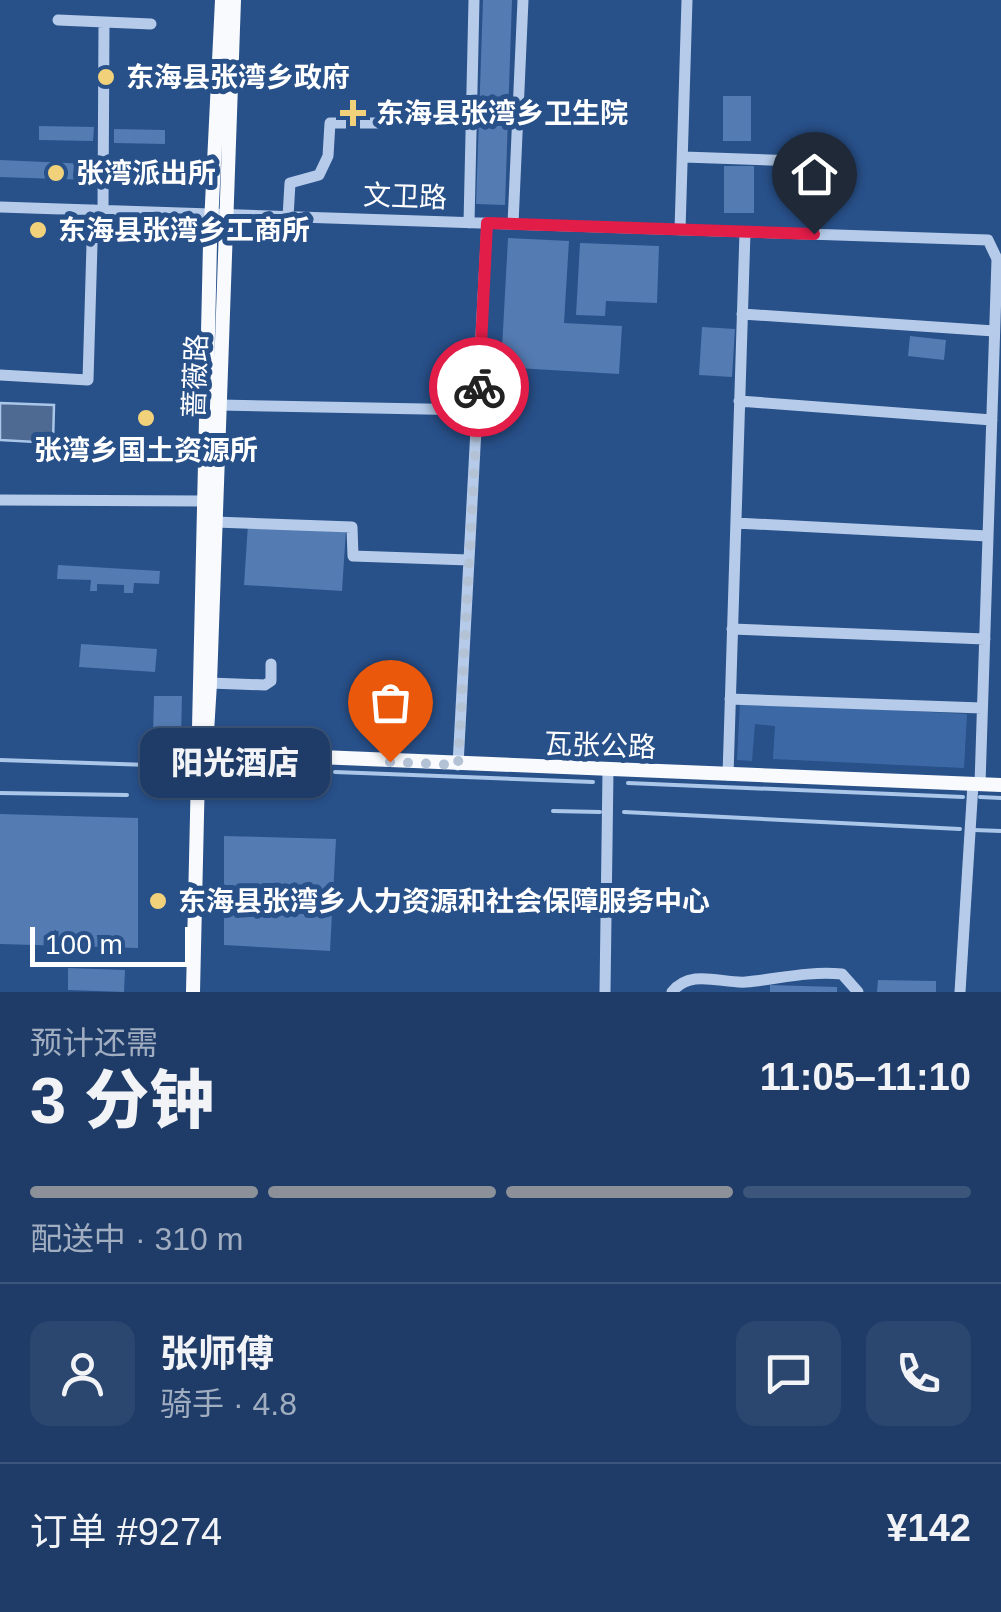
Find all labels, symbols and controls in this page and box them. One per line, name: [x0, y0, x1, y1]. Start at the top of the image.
place label: 东海县张湾乡政府: [126, 62, 350, 93]
marker: 东海县张湾乡政府: [95, 66, 117, 88]
place label: 东海县张湾乡卫生院: [376, 98, 628, 129]
marker: 东海县张湾乡卫生院: [340, 100, 366, 126]
pin: [772, 132, 857, 235]
icon: home: [787, 147, 842, 202]
place label: 张湾派出所: [76, 158, 216, 189]
marker: 张湾派出所: [45, 162, 67, 184]
street label: 文卫路: [362, 180, 448, 213]
place label: 东海县张湾乡工商所: [58, 215, 310, 246]
marker: 东海县张湾乡工商所: [27, 219, 49, 241]
street label: 蔷薇路: [179, 333, 212, 419]
courier: [429, 337, 529, 437]
icon: bike: [452, 360, 507, 415]
marker: 张湾乡国土资源所: [135, 407, 157, 429]
place label: 张湾乡国土资源所: [34, 435, 258, 466]
pin: [348, 660, 433, 763]
icon: bag: [363, 675, 418, 730]
callout: 阳光酒店: [140, 727, 330, 797]
street label: 瓦张公路: [543, 728, 656, 763]
text: 阳光酒店: [171, 745, 299, 781]
place label: 东海县张湾乡人力资源和社会保障服务中心: [178, 886, 710, 917]
marker: 东海县张湾乡人力资源和社会保障服务中心: [147, 890, 169, 912]
scale bar: [30, 922, 190, 966]
text: 100 m: [45, 929, 123, 960]
text: 预计还需: [30, 1025, 158, 1061]
text: 11:05–11:10: [760, 1056, 971, 1098]
text: 3 分钟: [30, 1064, 214, 1137]
text: 配送中 · 310 m: [30, 1221, 243, 1257]
button: person: [30, 1321, 135, 1426]
button: chat: [736, 1321, 841, 1426]
button: phone: [866, 1321, 971, 1426]
text: 张师傅: [160, 1333, 274, 1375]
text: 骑手 · 4.8: [160, 1386, 297, 1422]
text: ¥142: [886, 1507, 971, 1549]
text: 订单 #9274: [30, 1511, 222, 1553]

